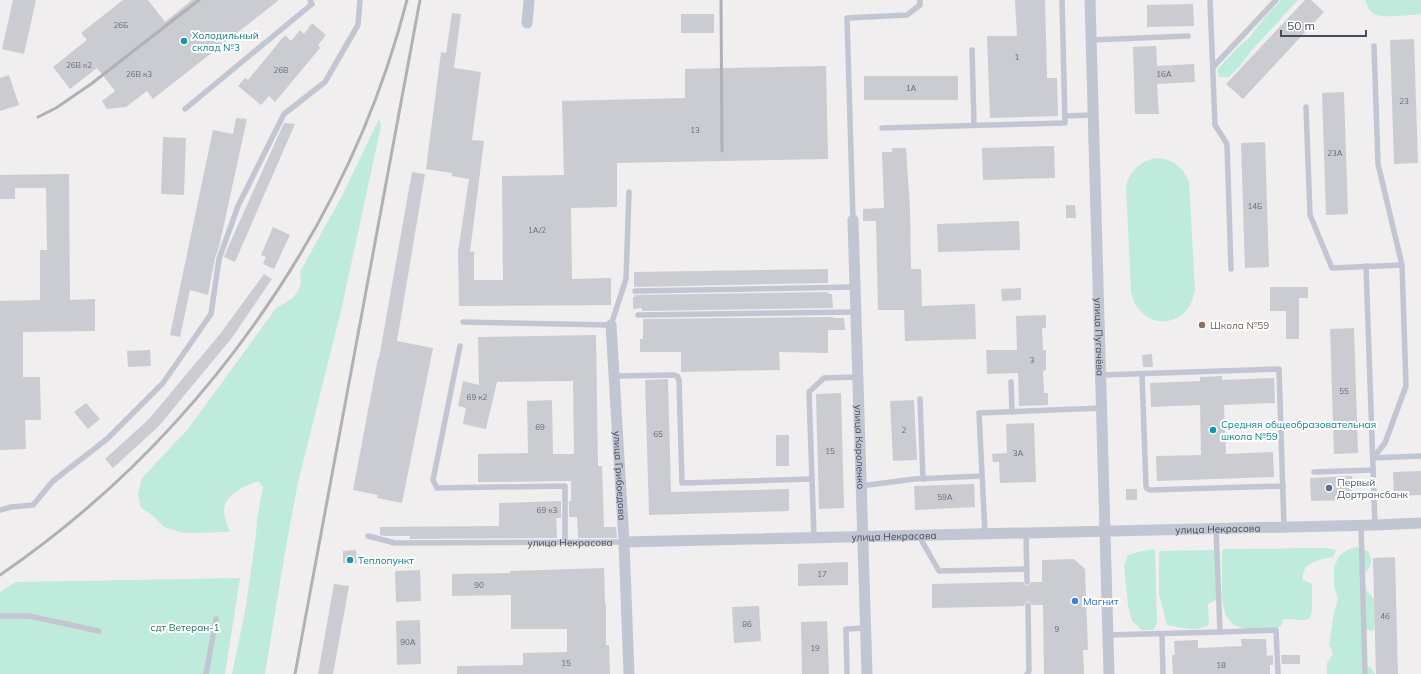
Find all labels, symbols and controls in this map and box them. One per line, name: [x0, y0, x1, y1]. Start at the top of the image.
scale bar: [1281, 12, 1366, 38]
text: 50 m: [1287, 18, 1315, 33]
house number: 26Б: [113, 20, 129, 30]
place label: Холодильный склад №3: [192, 29, 259, 54]
marker: Холодильный склад №3: [179, 36, 189, 46]
house number: 1: [1015, 52, 1020, 62]
house number: 26В к2: [66, 60, 92, 70]
house number: 26В: [273, 65, 289, 75]
house number: 26В к3: [126, 69, 152, 79]
house number: 16А: [1156, 69, 1172, 79]
house number: 1А: [906, 83, 916, 93]
house number: 23: [1399, 96, 1409, 106]
house number: 13: [690, 125, 700, 135]
house number: 23А: [1327, 148, 1343, 158]
house number: 14Б: [1247, 201, 1263, 211]
house number: 1А/2: [528, 225, 546, 235]
street label: улица Пугачёва: [1091, 298, 1107, 376]
place label: Школа №59: [1210, 319, 1269, 332]
marker: Школа №59: [1197, 320, 1207, 330]
house number: 3: [1030, 355, 1035, 365]
house number: 55: [1339, 386, 1349, 396]
house number: 69 к2: [467, 392, 488, 402]
street label: улица Короленко: [852, 404, 867, 490]
place label: Средняя общеобразовательная школа №59: [1221, 418, 1376, 443]
house number: 69: [535, 422, 545, 432]
house number: 2: [902, 425, 907, 435]
marker: Средняя общеобразовательная школа №59: [1208, 425, 1218, 435]
house number: 65: [653, 429, 663, 439]
street label: улица Грибоедова: [610, 431, 629, 521]
house number: 15: [825, 446, 835, 456]
house number: 3А: [1013, 448, 1023, 458]
place label: Первый Дортрансбанк: [1337, 476, 1409, 501]
marker: Первый Дортрансбанк: [1324, 483, 1334, 493]
house number: 59А: [937, 492, 953, 502]
house number: 69 к3: [537, 505, 558, 515]
street label: улица Некрасова: [1175, 522, 1261, 537]
street label: улица Некрасова: [851, 529, 937, 544]
street label: улица Некрасова: [527, 536, 613, 549]
place label: Теплопункт: [358, 554, 414, 567]
marker: Теплопункт: [345, 555, 355, 565]
house number: 17: [817, 569, 827, 579]
house number: 90: [474, 580, 484, 590]
place label: Магнит: [1083, 595, 1119, 608]
marker: Магнит: [1070, 596, 1080, 606]
house number: 46: [1380, 611, 1390, 621]
house number: 86: [742, 619, 752, 629]
park label: сдт Ветеран-1: [150, 621, 220, 634]
house number: 9: [1055, 624, 1060, 634]
house number: 90А: [400, 637, 416, 647]
house number: 19: [810, 643, 820, 653]
house number: 15: [561, 658, 571, 668]
house number: 18: [1216, 660, 1226, 670]

